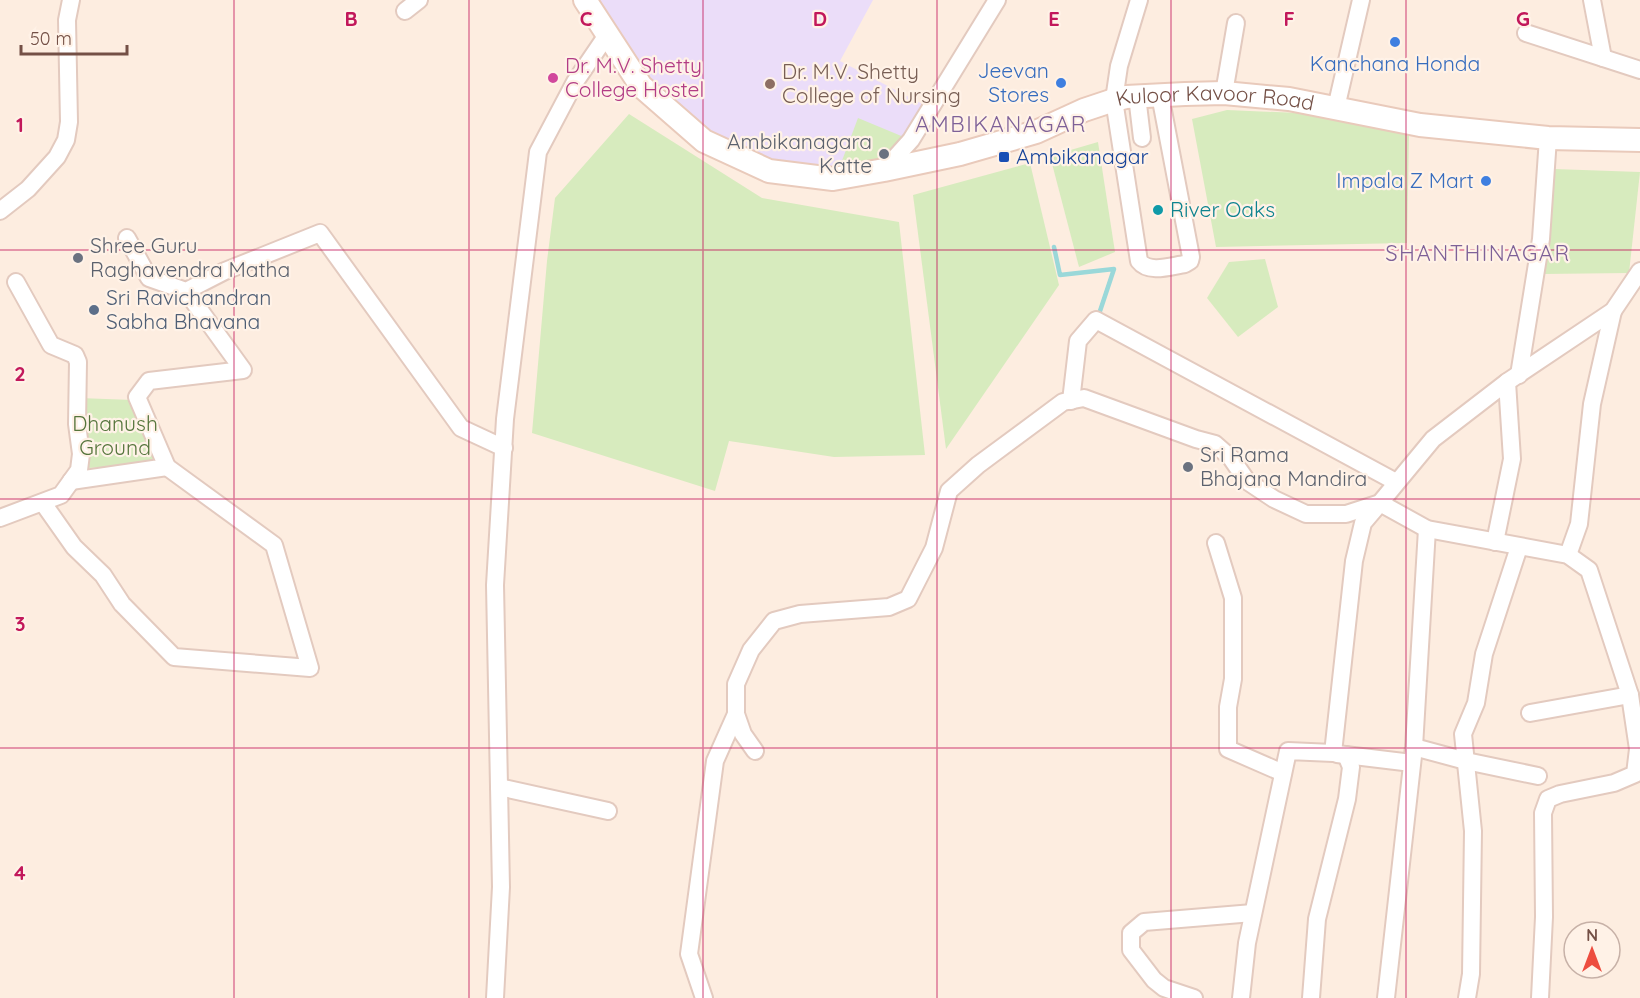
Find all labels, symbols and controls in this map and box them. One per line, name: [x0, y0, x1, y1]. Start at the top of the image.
text: B: [344, 6, 358, 31]
text: C: [580, 6, 593, 31]
text: D: [813, 6, 827, 31]
text: E: [1048, 6, 1060, 31]
text: F: [1283, 6, 1295, 31]
text: G: [1516, 6, 1530, 31]
scale bar: [21, 18, 128, 56]
text: 50 m: [30, 27, 72, 50]
marker: Kanchana Honda: [1388, 35, 1402, 49]
place label: Kanchana Honda: [1310, 50, 1480, 76]
place label: Dr. M.V. Shetty College Hostel: [565, 52, 704, 102]
place label: Jeevan Stores: [977, 57, 1049, 107]
place label: Dr. M.V. Shetty College of Nursing: [782, 58, 961, 108]
marker: Dr. M.V. Shetty College Hostel: [546, 71, 560, 85]
marker: Jeevan Stores: [1054, 76, 1068, 90]
marker: Dr. M.V. Shetty College of Nursing: [763, 77, 777, 91]
street label: Kuloor Kavoor Road: [1113, 79, 1317, 116]
district label: AMBIKANAGAR: [915, 110, 1087, 138]
text: 1: [16, 112, 24, 137]
place label: Ambikanagara Katte: [727, 128, 872, 178]
place label: Ambikanagar: [1016, 143, 1149, 169]
marker: Ambikanagara Katte: [877, 147, 891, 161]
marker: Ambikanagar: [997, 150, 1011, 164]
place label: Impala Z Mart: [1336, 167, 1474, 193]
marker: Impala Z Mart: [1479, 174, 1493, 188]
place label: River Oaks: [1170, 196, 1275, 222]
marker: River Oaks: [1151, 203, 1165, 217]
place label: Shree Guru Raghavendra Matha: [90, 232, 290, 282]
district label: SHANTHINAGAR: [1385, 239, 1571, 267]
marker: Shree Guru Raghavendra Matha: [71, 251, 85, 265]
place label: Sri Ravichandran Sabha Bhavana: [106, 284, 271, 334]
marker: Sri Ravichandran Sabha Bhavana: [87, 303, 101, 317]
text: 2: [14, 361, 26, 386]
park label: Dhanush Ground: [72, 410, 158, 460]
place label: Sri Rama Bhajana Mandira: [1200, 441, 1367, 491]
marker: Sri Rama Bhajana Mandira: [1181, 460, 1195, 474]
text: 3: [15, 611, 25, 636]
text: 4: [14, 860, 26, 885]
north arrow: [1562, 920, 1622, 980]
text: N: [1586, 925, 1598, 945]

